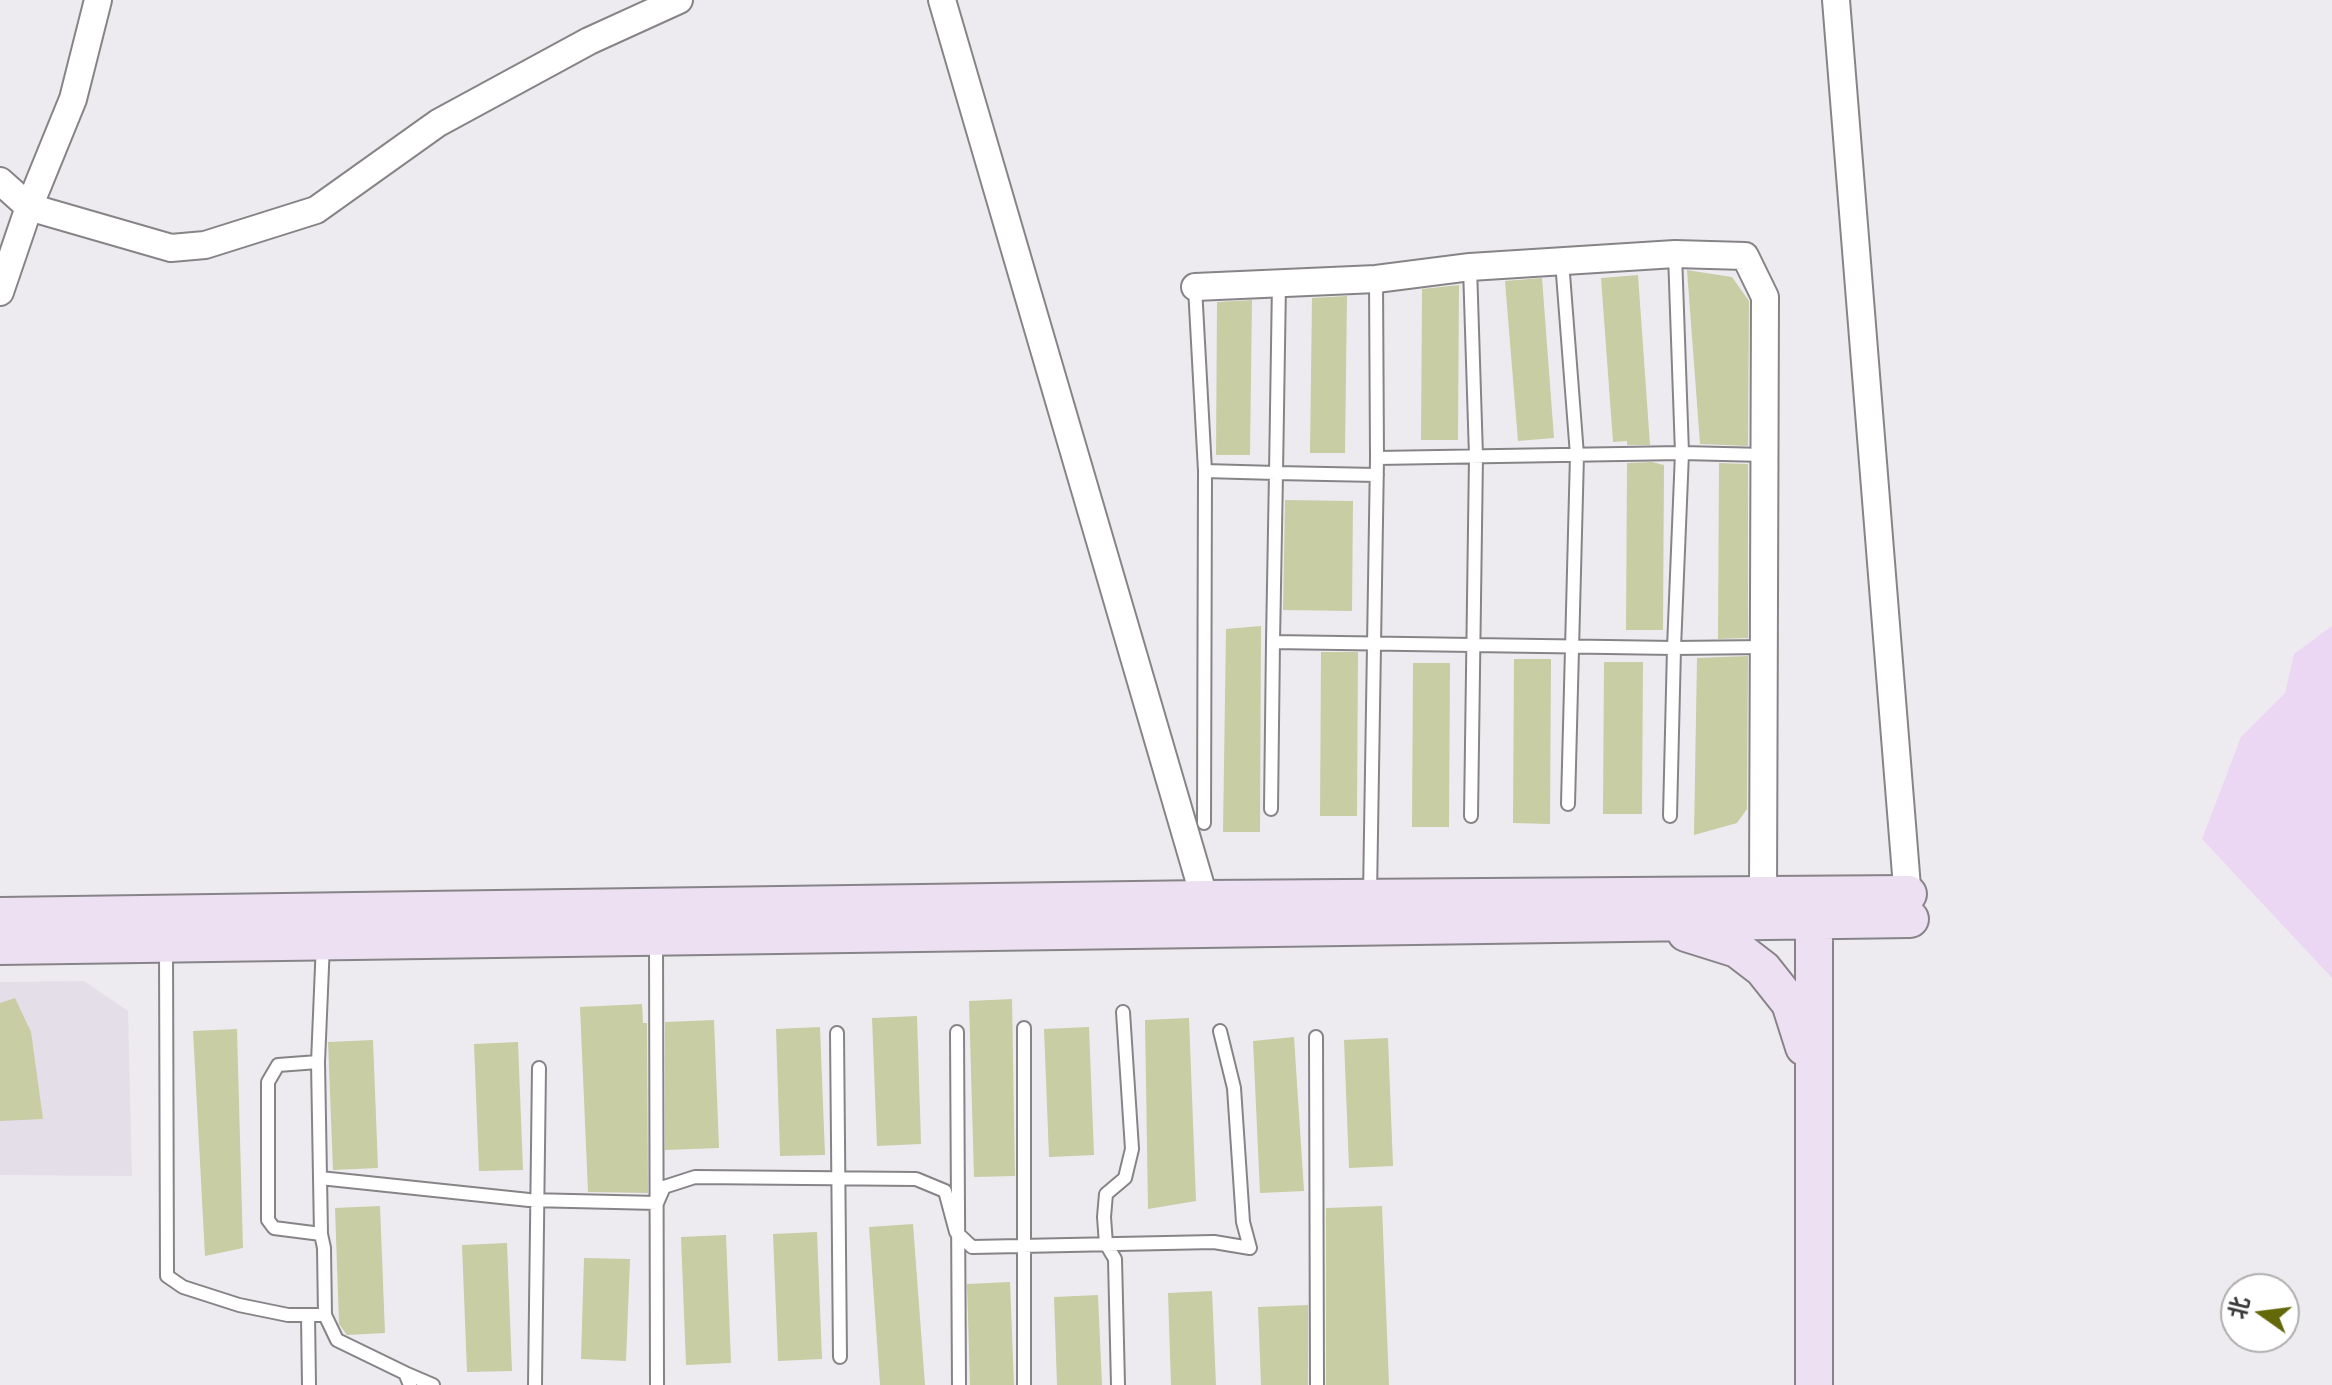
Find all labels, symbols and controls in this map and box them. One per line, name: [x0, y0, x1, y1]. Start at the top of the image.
north arrow: [2220, 1273, 2300, 1353]
text: 北: [2223, 1294, 2254, 1322]

